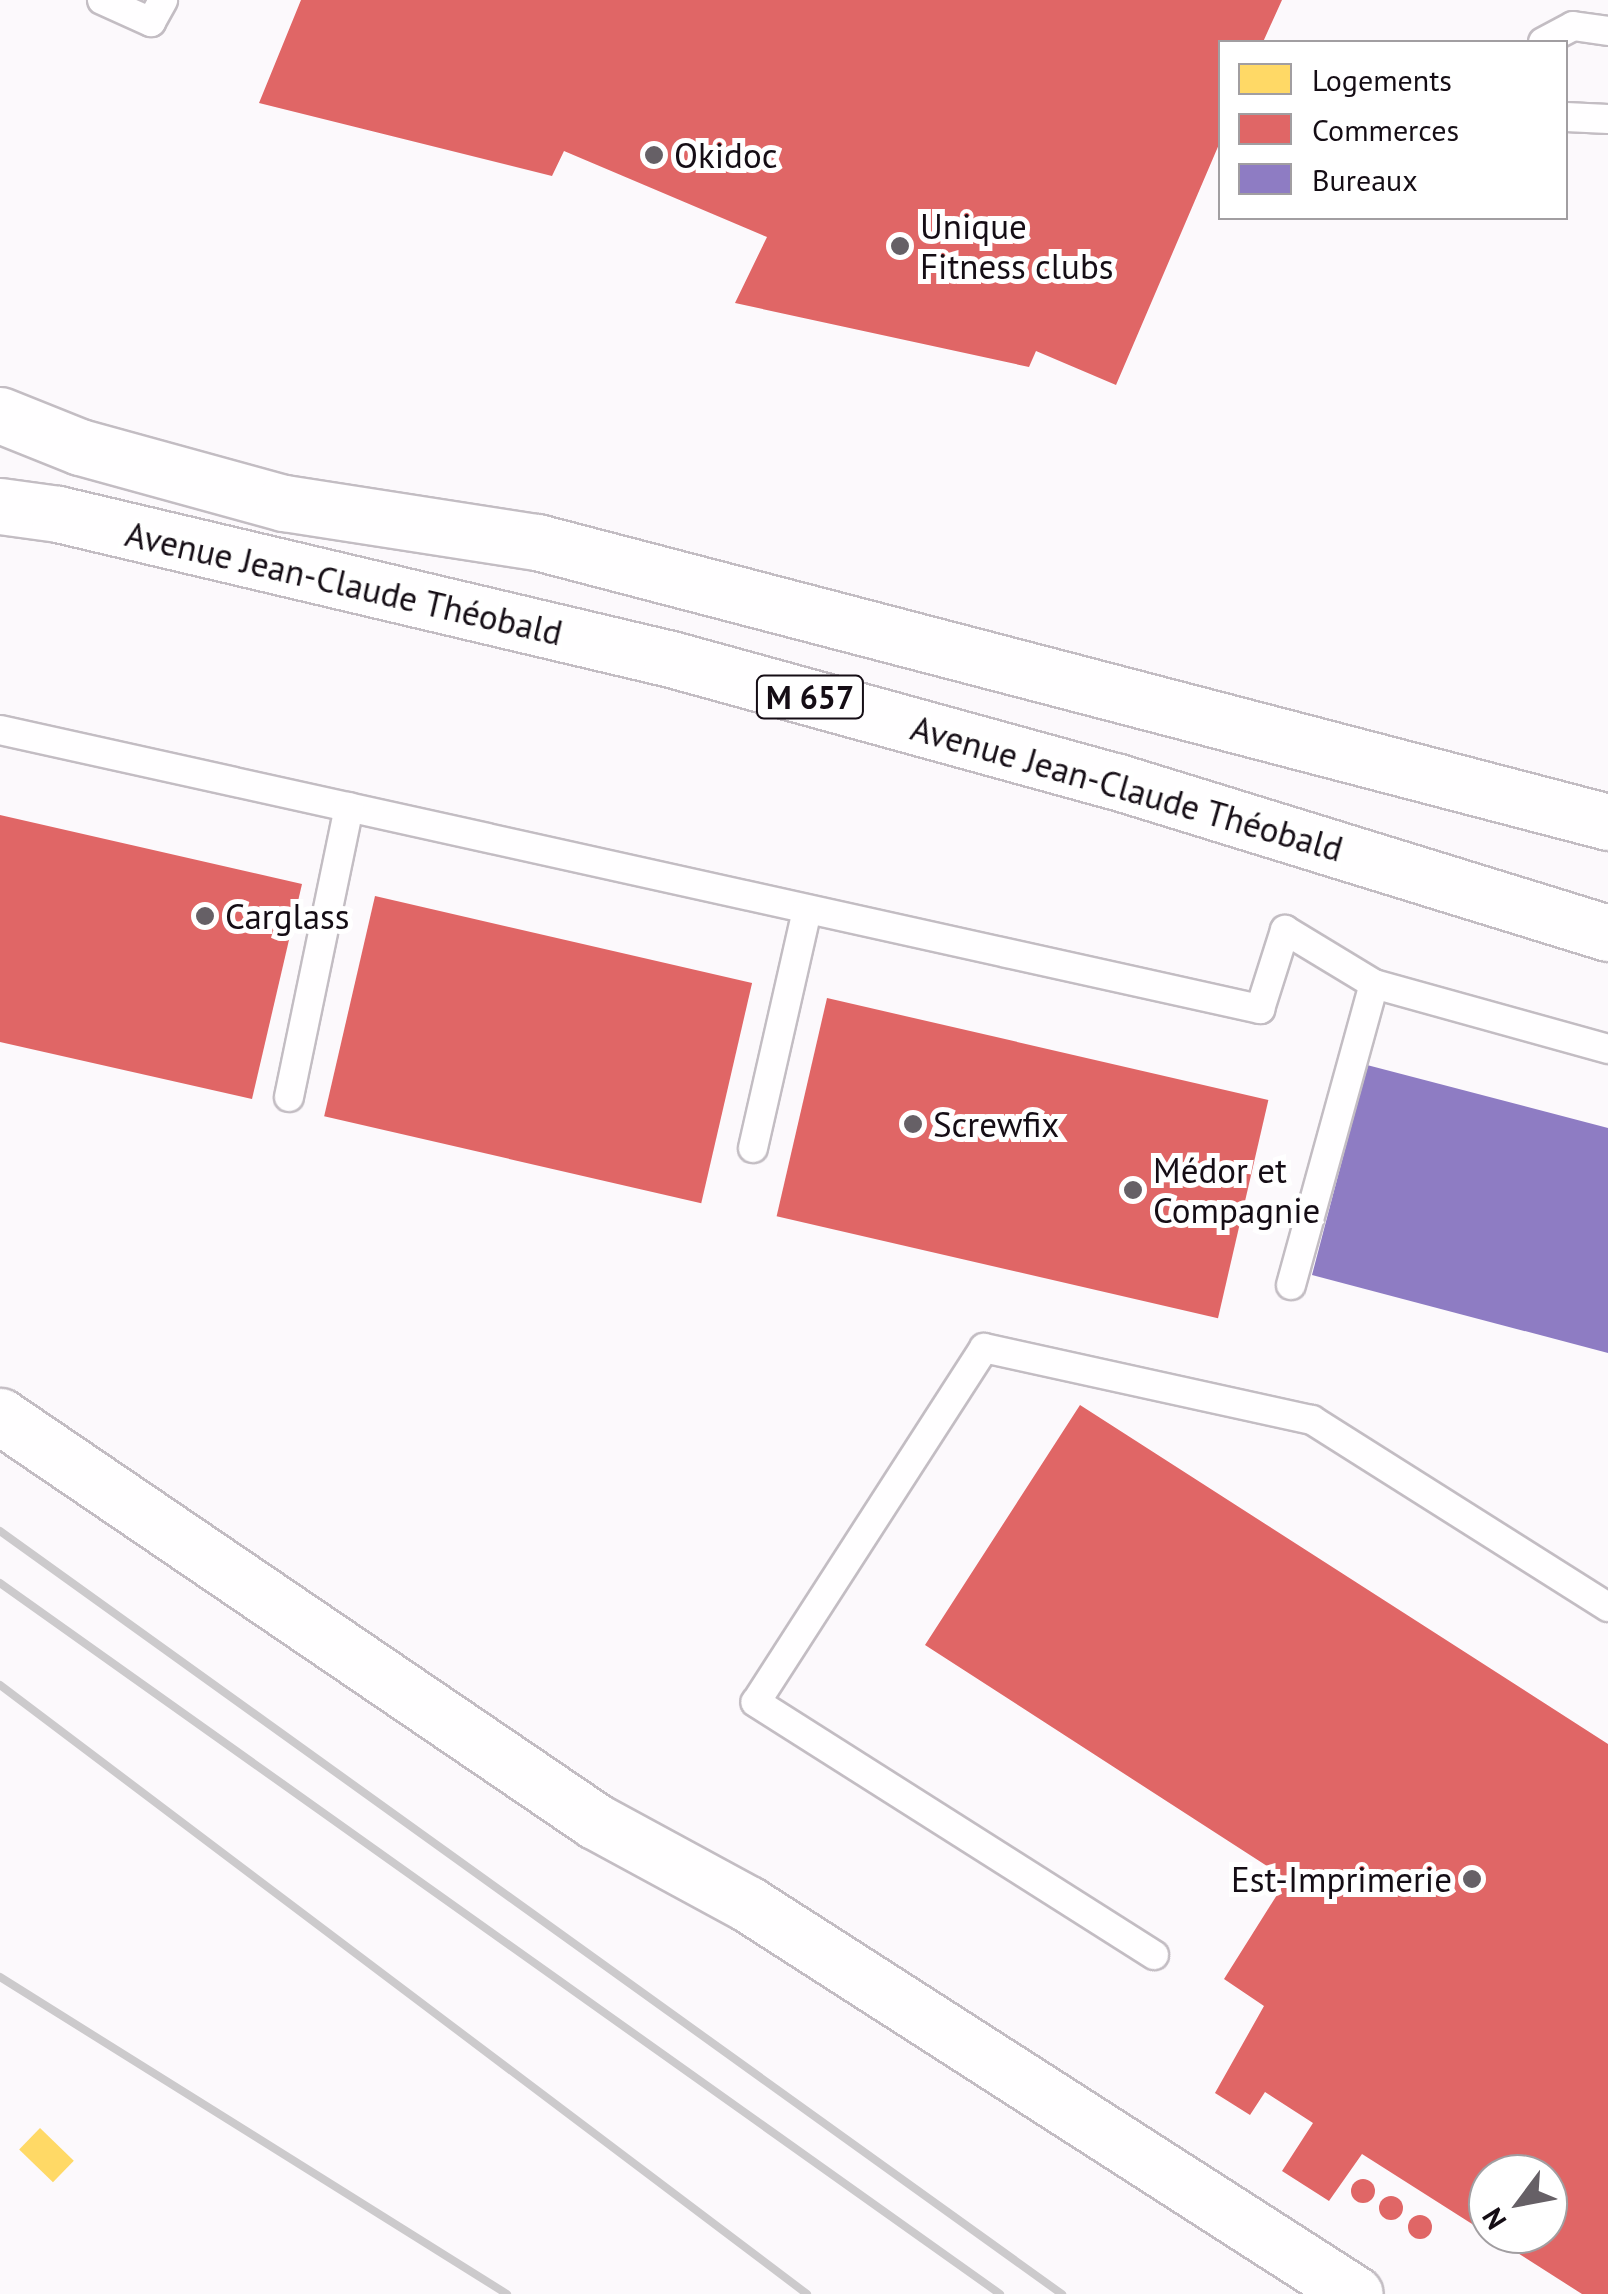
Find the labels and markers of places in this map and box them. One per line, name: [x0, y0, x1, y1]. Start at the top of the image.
place label: Okidoc: [674, 134, 777, 176]
marker: Okidoc: [643, 144, 665, 166]
place label: Unique Fitness clubs: [920, 205, 1114, 287]
marker: Unique Fitness clubs: [889, 235, 911, 257]
place label: Carglass: [225, 895, 349, 937]
marker: Carglass: [194, 905, 216, 927]
place label: Screwfix: [933, 1103, 1059, 1145]
marker: Screwfix: [902, 1113, 924, 1135]
place label: Médor et Compagnie: [1153, 1149, 1320, 1231]
marker: Médor et Compagnie: [1122, 1179, 1144, 1201]
place label: Est-Imprimerie: [1231, 1858, 1452, 1900]
marker: Est-Imprimerie: [1461, 1868, 1483, 1890]

